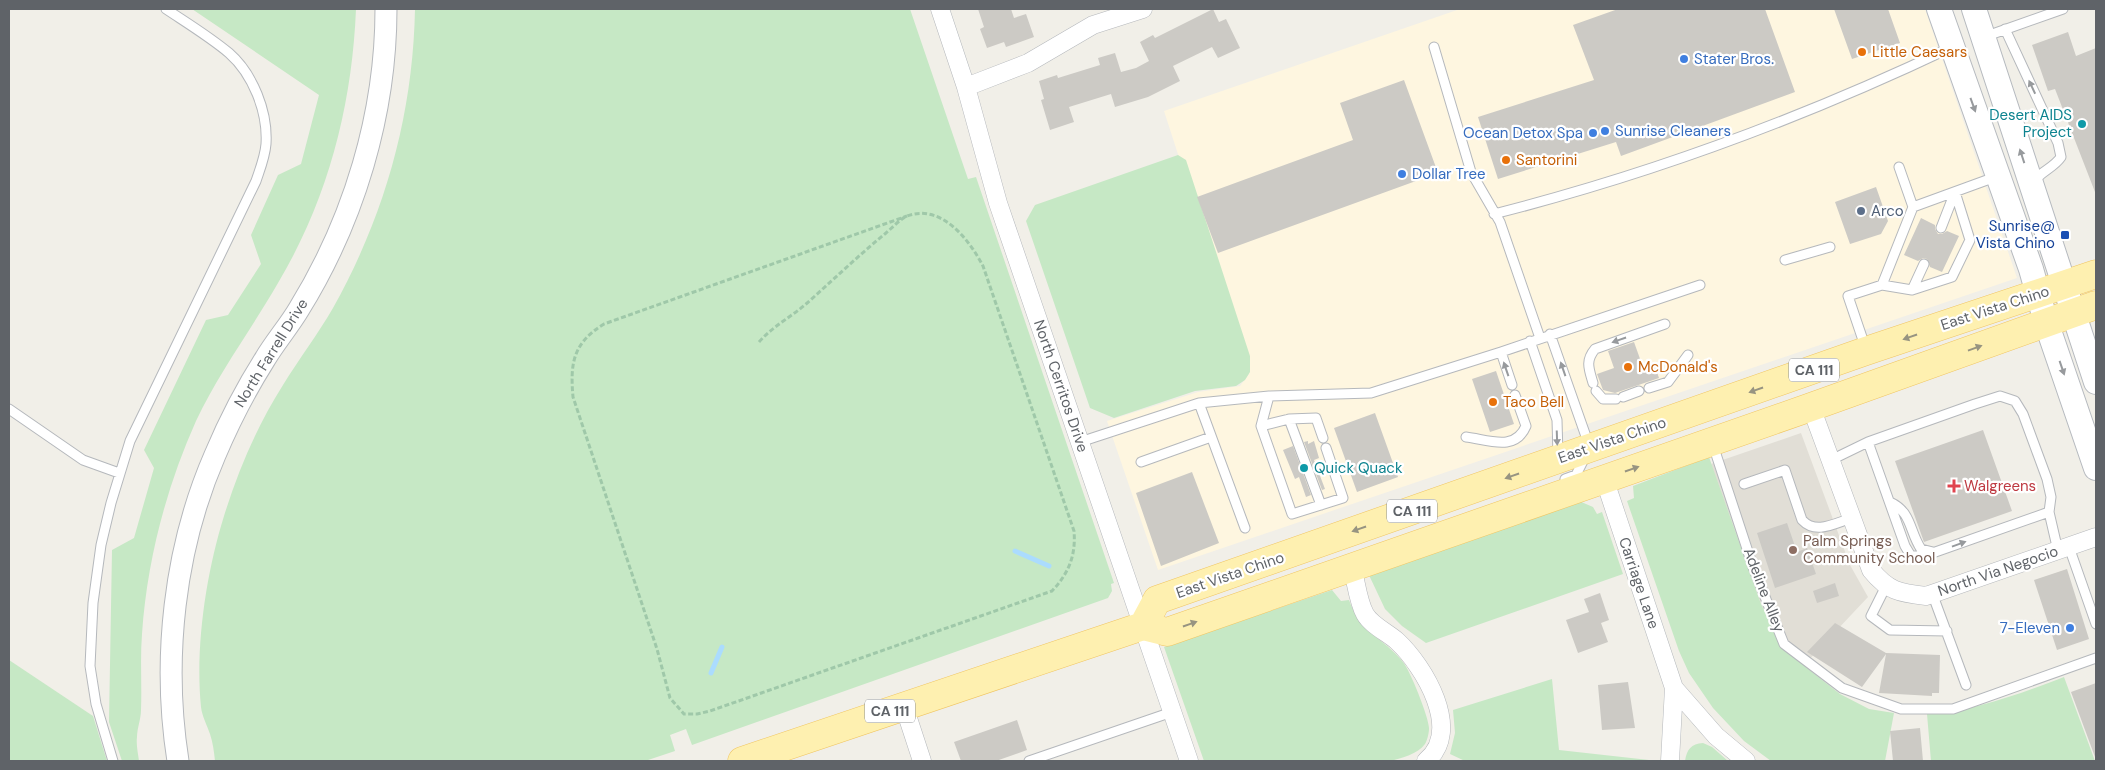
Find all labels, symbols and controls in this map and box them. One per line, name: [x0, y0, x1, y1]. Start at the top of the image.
place label: Little Caesars: [1872, 42, 1967, 62]
marker: Little Caesars: [1856, 46, 1868, 58]
place label: Stater Bros.: [1694, 49, 1774, 69]
marker: Stater Bros.: [1678, 53, 1690, 65]
one-way arrow: [2027, 80, 2035, 94]
one-way arrow: [1969, 98, 1977, 113]
place label: Desert AIDS Project: [1989, 105, 2072, 142]
marker: Desert AIDS Project: [2076, 118, 2088, 130]
place label: Sunrise Cleaners: [1615, 121, 1731, 141]
place label: Ocean Detox Spa: [1463, 123, 1583, 143]
marker: Sunrise Cleaners: [1599, 125, 1611, 137]
marker: Ocean Detox Spa: [1587, 127, 1599, 139]
one-way arrow: [2018, 148, 2026, 163]
place label: Santorini: [1516, 150, 1577, 170]
marker: Santorini: [1500, 154, 1512, 166]
place label: Dollar Tree: [1412, 164, 1485, 184]
marker: Dollar Tree: [1396, 168, 1408, 180]
place label: Arco: [1871, 201, 1904, 221]
marker: Arco: [1855, 205, 1867, 217]
place label: Sunrise@ Vista Chino: [1976, 216, 2055, 253]
marker: Sunrise@ Vista Chino: [2059, 229, 2071, 241]
street label: East Vista Chino: [1938, 281, 2052, 335]
street label: North Farrell Drive: [230, 295, 312, 411]
street label: North Cerritos Drive: [1029, 317, 1093, 455]
one-way arrow: [1902, 334, 1917, 341]
one-way arrow: [1611, 336, 1626, 344]
one-way arrow: [1968, 344, 1983, 351]
place label: McDonald's: [1638, 357, 1718, 377]
road number: CA 111: [1789, 358, 1839, 382]
one-way arrow: [1502, 361, 1510, 376]
one-way arrow: [1558, 361, 1566, 376]
marker: McDonald's: [1622, 361, 1634, 373]
one-way arrow: [2059, 361, 2066, 376]
one-way arrow: [1748, 386, 1763, 394]
place label: Taco Bell: [1503, 392, 1564, 412]
marker: Taco Bell: [1487, 396, 1499, 408]
street label: East Vista Chino: [1555, 412, 1669, 468]
one-way arrow: [1554, 430, 1562, 446]
place label: Quick Quack: [1314, 458, 1403, 478]
marker: Quick Quack: [1298, 462, 1310, 474]
one-way arrow: [1625, 465, 1640, 472]
one-way arrow: [1504, 472, 1519, 480]
place label: Walgreens: [1964, 476, 2036, 496]
marker: Walgreens: [1948, 480, 1960, 492]
road number: CA 111: [1387, 500, 1437, 522]
one-way arrow: [1351, 526, 1366, 534]
place label: Palm Springs Community School: [1803, 531, 1935, 568]
street label: Carriage Lane: [1614, 535, 1664, 631]
one-way arrow: [1952, 540, 1967, 548]
street label: North Via Negocio: [1935, 541, 2061, 601]
marker: Palm Springs Community School: [1787, 544, 1799, 556]
street label: Adeline Alley: [1739, 545, 1789, 636]
street label: East Vista Chino: [1173, 547, 1287, 603]
place label: 7-Eleven: [2000, 618, 2060, 638]
one-way arrow: [1183, 620, 1198, 628]
marker: 7-Eleven: [2064, 622, 2076, 634]
road number: CA 111: [865, 699, 915, 722]

